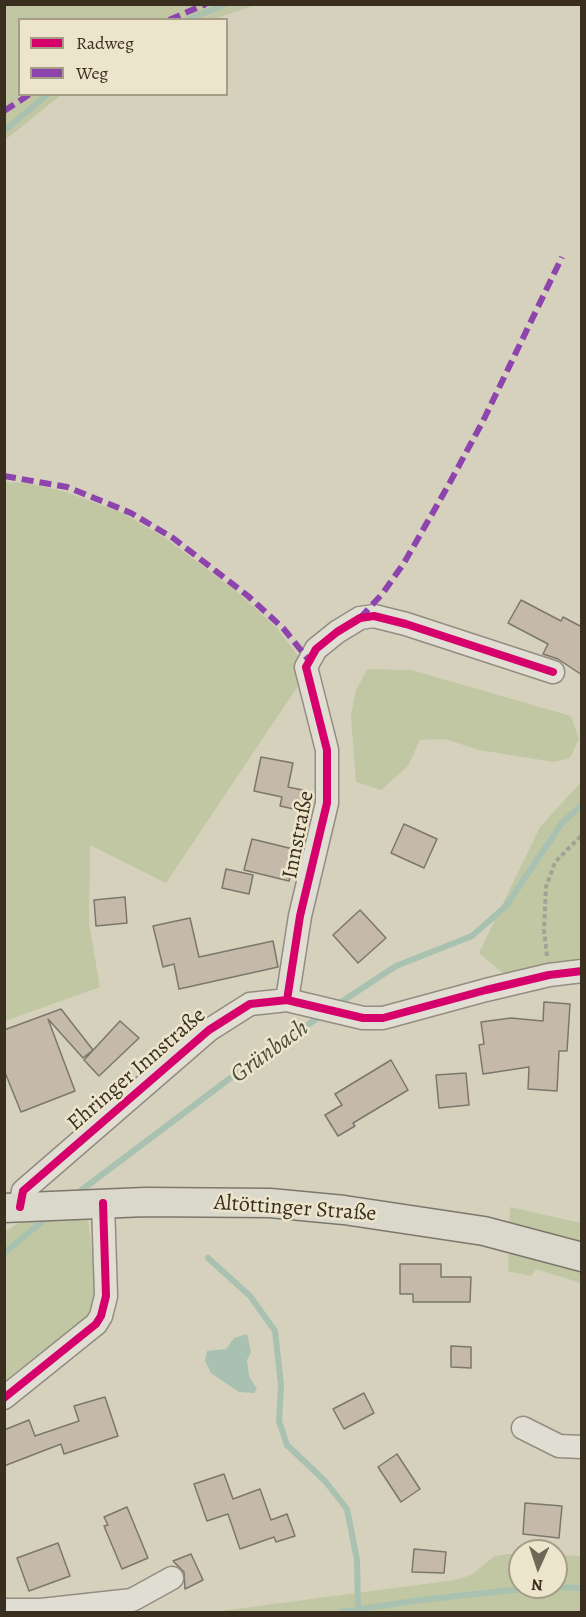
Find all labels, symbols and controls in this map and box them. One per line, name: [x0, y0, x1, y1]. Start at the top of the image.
legend: [18, 18, 228, 96]
text: Radweg: [76, 31, 134, 55]
text: Weg: [76, 61, 108, 85]
street label: Innstraße: [278, 789, 320, 881]
street label: Ehringer Innstraße: [63, 1003, 211, 1137]
water label: Grünbach: [226, 1014, 314, 1090]
street label: Altöttinger Straße: [213, 1190, 377, 1228]
north arrow: [508, 1539, 568, 1599]
text: N: [531, 1574, 544, 1596]

